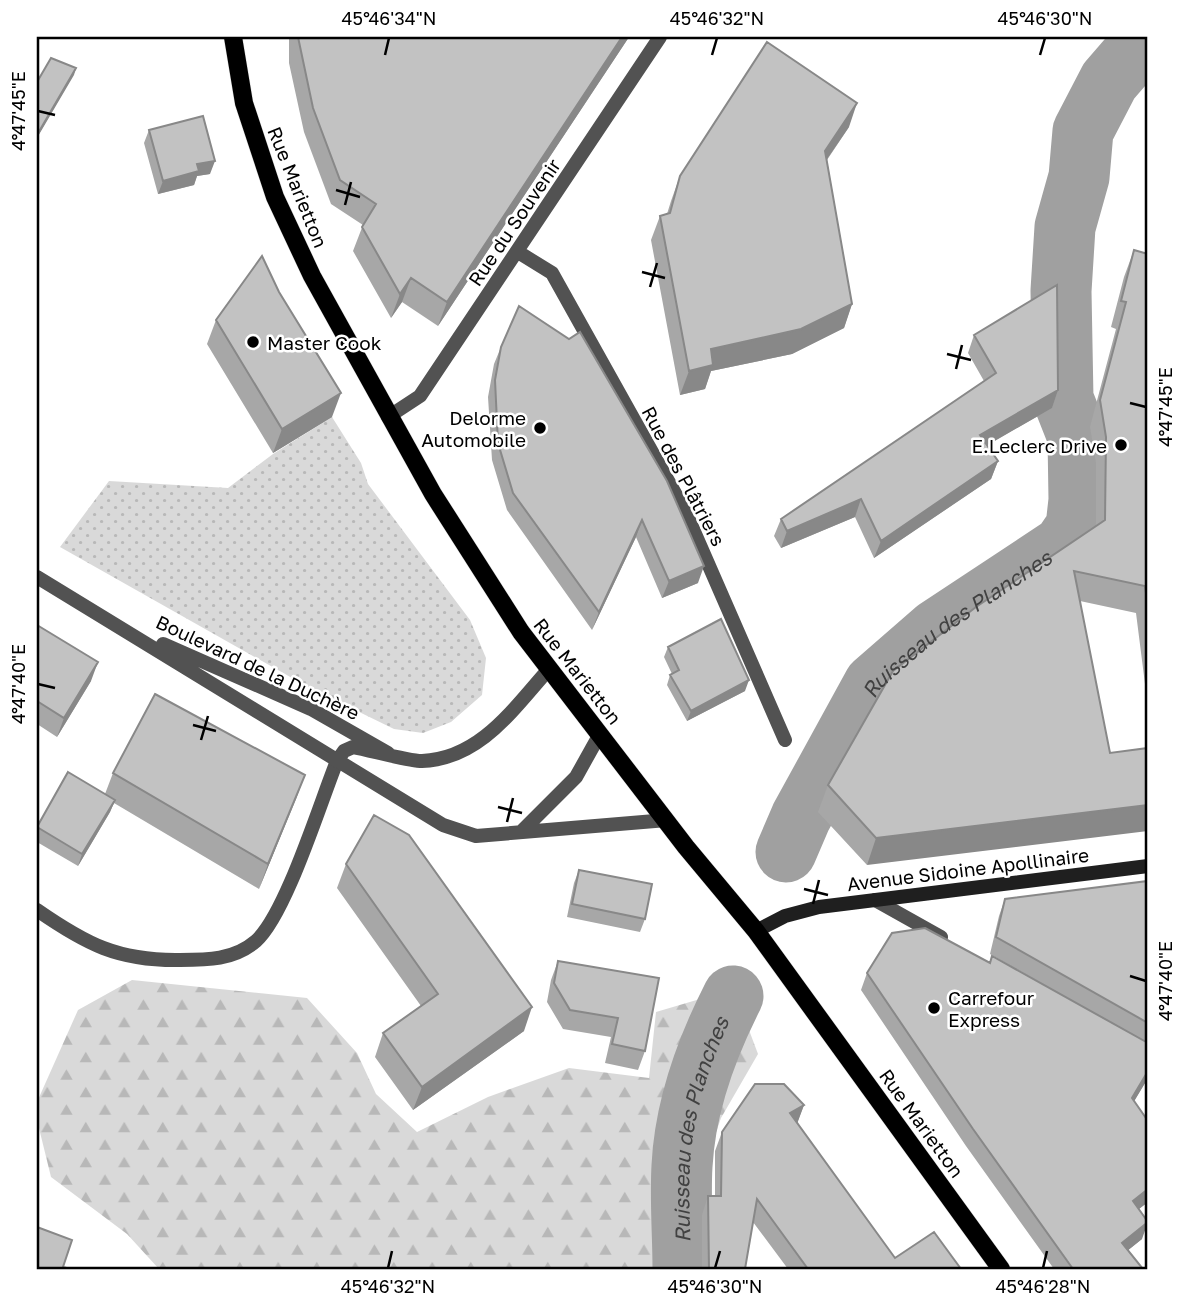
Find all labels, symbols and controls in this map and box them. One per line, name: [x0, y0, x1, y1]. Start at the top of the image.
text: 45°46'34"N: [342, 7, 436, 29]
text: 45°46'32"N: [670, 7, 764, 29]
text: 45°46'30"N: [997, 7, 1093, 29]
text: 4°47'45"E: [7, 71, 29, 151]
street label: Rue Marietton: [263, 123, 333, 251]
street label: Rue du Souvenir: [463, 154, 565, 290]
place label: Master Cook: [267, 331, 382, 354]
marker: Master Cook: [245, 334, 261, 350]
text: 4°47'45"E: [1154, 367, 1176, 447]
street label: Rue des Plâtriers: [637, 402, 731, 550]
place label: Delorme Automobile: [421, 406, 526, 451]
marker: Delorme Automobile: [532, 420, 548, 436]
place label: E.Leclerc Drive: [971, 434, 1107, 457]
marker: E.Leclerc Drive: [1113, 437, 1129, 453]
water label: Ruisseau des Planches: [856, 544, 1057, 702]
street label: Boulevard de la Duchère: [153, 610, 363, 724]
street label: Rue Marietton: [529, 613, 627, 729]
text: 4°47'40"E: [7, 644, 29, 724]
street label: Avenue Sidoine Apollinaire: [846, 843, 1090, 895]
text: 4°47'40"E: [1154, 941, 1176, 1021]
place label: Carrefour Express: [948, 986, 1035, 1031]
marker: Carrefour Express: [926, 1000, 942, 1016]
water label: Ruisseau des Planches: [668, 1012, 735, 1243]
street label: Rue Marietton: [875, 1064, 969, 1182]
text: 45°46'32"N: [341, 1275, 435, 1297]
text: 45°46'30"N: [667, 1275, 763, 1297]
text: 45°46'28"N: [996, 1275, 1090, 1297]

